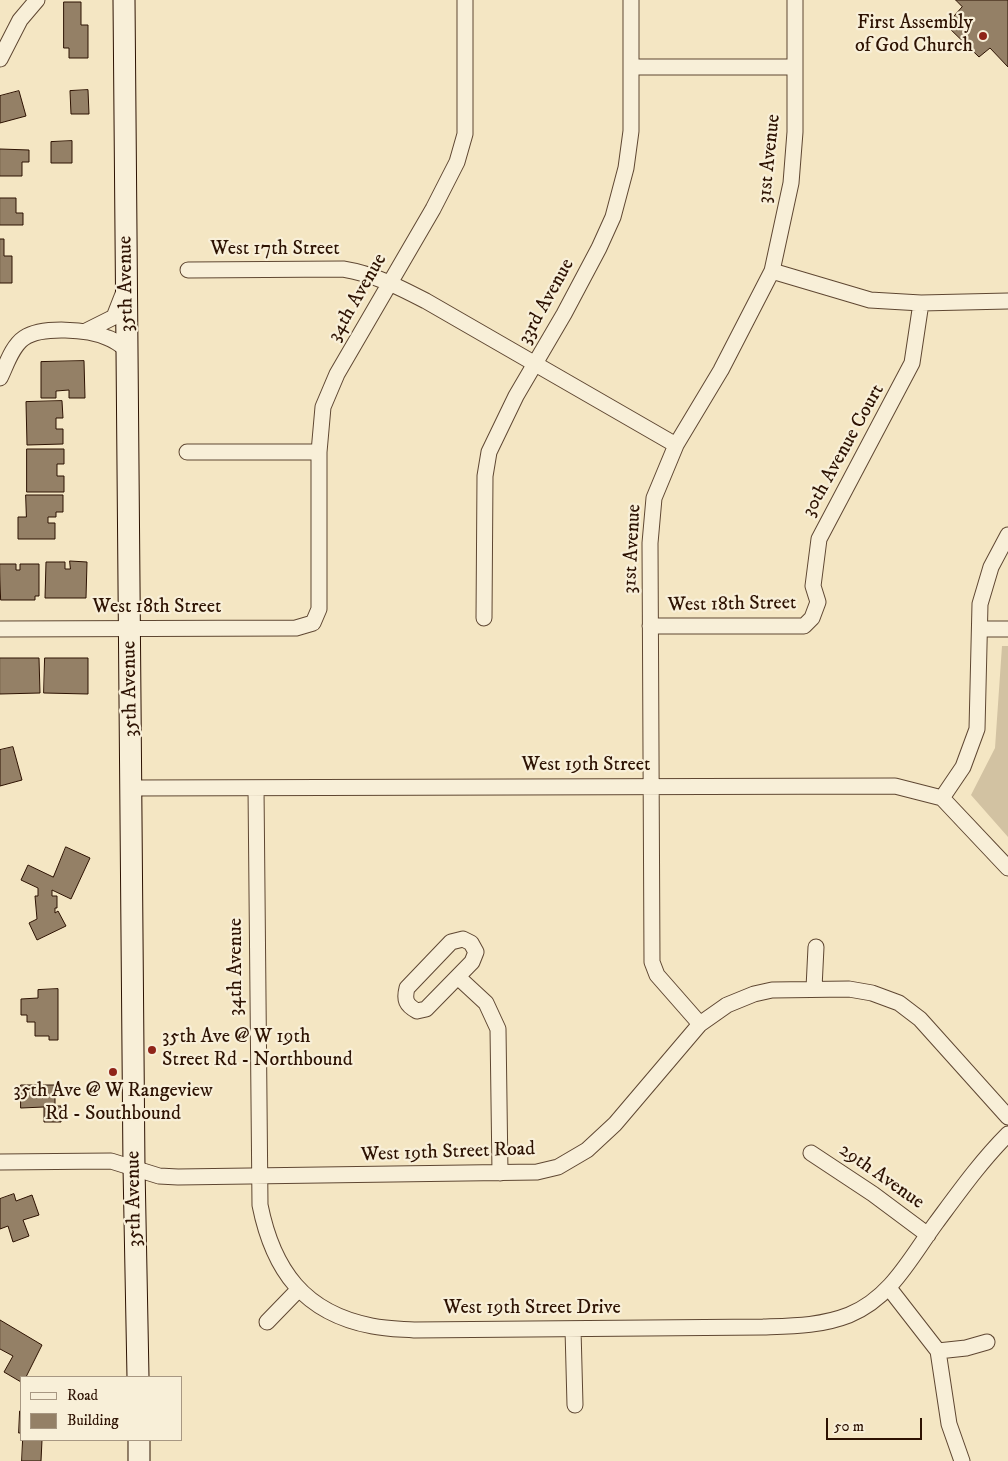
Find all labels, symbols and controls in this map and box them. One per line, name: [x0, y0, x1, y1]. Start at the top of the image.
place label: First Assembly of God Church: [855, 12, 973, 59]
marker: First Assembly of God Church: [977, 30, 989, 42]
street label: 31st Avenue: [753, 113, 787, 205]
street label: 35th Avenue: [114, 236, 140, 332]
street label: West 17th Street: [210, 238, 340, 262]
street label: 34th Avenue: [323, 250, 393, 346]
street label: 33rd Avenue: [514, 255, 580, 349]
street label: 30th Avenue Court: [798, 381, 890, 521]
street label: 31st Avenue: [619, 504, 647, 594]
street label: West 18th Street: [667, 592, 797, 618]
street label: West 18th Street: [93, 596, 221, 620]
street label: 35th Avenue: [118, 641, 144, 737]
street label: West 19th Street: [522, 754, 650, 778]
street label: 34th Avenue: [225, 918, 249, 1016]
place label: 35th Ave @ W 19th Street Rd - Northbound: [162, 1026, 353, 1073]
marker: 35th Ave @ W 19th Street Rd - Northbound: [146, 1044, 158, 1056]
marker: 35th Ave @ W Rangeview Rd - Southbound: [107, 1066, 119, 1078]
place label: 35th Ave @ W Rangeview Rd - Southbound: [13, 1080, 213, 1127]
street label: West 19th Street Road: [360, 1138, 536, 1168]
street label: 29th Avenue: [834, 1139, 928, 1215]
street label: 35th Avenue: [122, 1151, 148, 1247]
street label: West 19th Street Drive: [443, 1297, 621, 1321]
legend: [20, 1376, 182, 1441]
text: Road: [67, 1386, 98, 1405]
scale bar: [828, 1408, 924, 1440]
text: Building: [67, 1411, 119, 1430]
text: 50 m: [834, 1417, 864, 1436]

